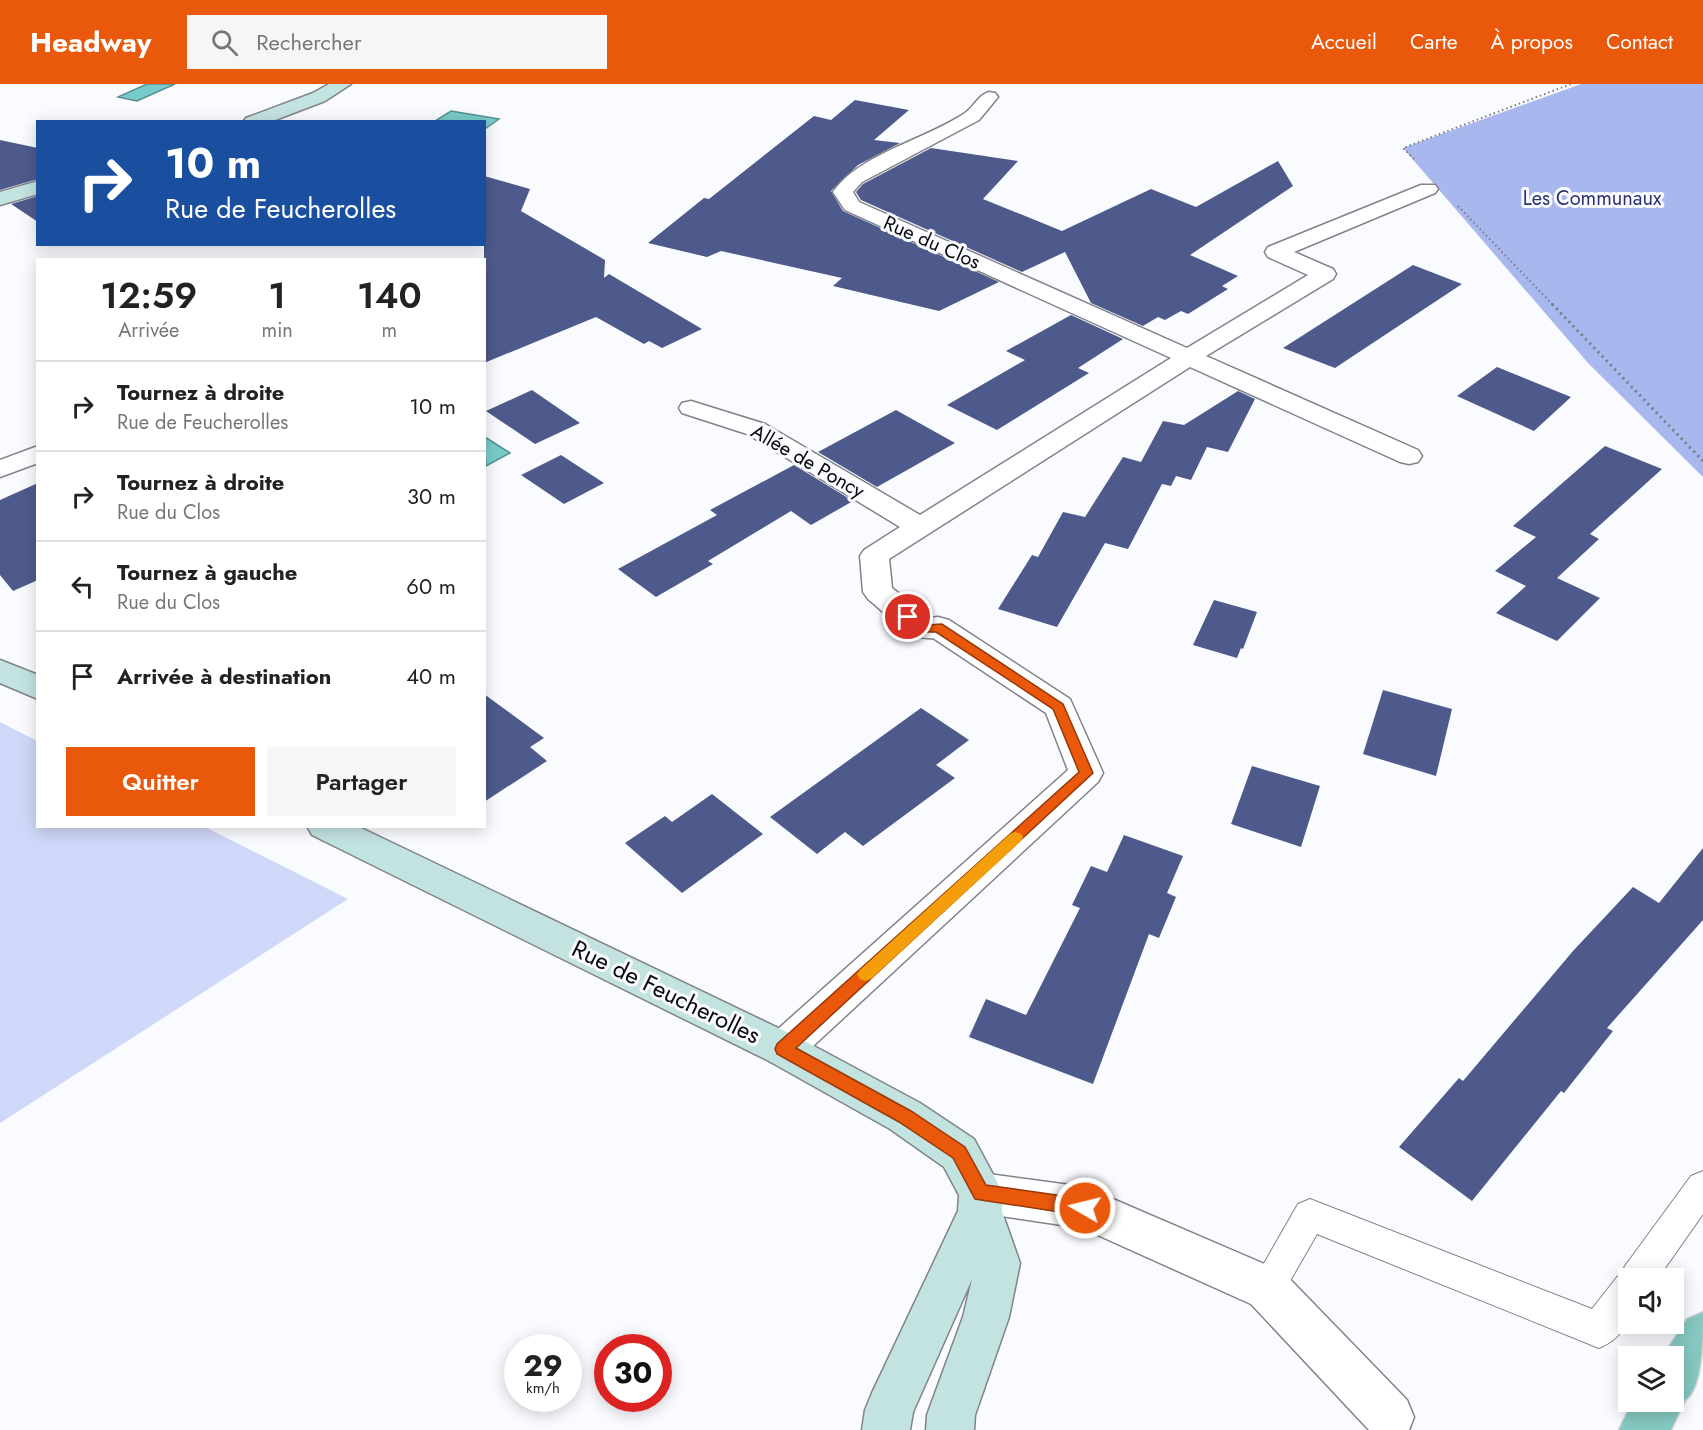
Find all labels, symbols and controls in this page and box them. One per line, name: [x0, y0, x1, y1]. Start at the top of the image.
search box: [187, 15, 607, 69]
text: Headway: [30, 22, 151, 63]
icon: search: [208, 26, 241, 59]
text: Rechercher: [256, 26, 362, 58]
text: Accueil: [1311, 27, 1377, 57]
text: Carte: [1410, 27, 1458, 57]
text: À propos: [1491, 27, 1573, 57]
text: Contact: [1606, 27, 1673, 57]
text: 10 m: [165, 133, 261, 194]
icon: right: [66, 144, 144, 222]
park label: Les Communaux: [1523, 184, 1662, 213]
text: Rue de Feucherolles: [165, 189, 396, 228]
street label: Rue du Clos: [879, 208, 985, 277]
text: 12:59: [100, 269, 197, 321]
text: 1: [268, 269, 286, 321]
text: 140: [357, 269, 422, 321]
text: Arrivée: [118, 316, 179, 345]
text: min: [262, 316, 293, 345]
text: m: [382, 316, 397, 345]
text: Tournez à droite: [117, 376, 284, 408]
icon: right: [66, 390, 99, 423]
text: 10 m: [409, 390, 456, 422]
text: Rue de Feucherolles: [117, 408, 288, 437]
street label: Allée de Poncy: [746, 417, 870, 506]
text: Tournez à droite: [117, 466, 284, 498]
icon: right: [66, 480, 99, 513]
text: 30 m: [407, 480, 456, 512]
text: Rue du Clos: [117, 498, 220, 527]
text: Tournez à gauche: [117, 556, 297, 588]
icon: left: [66, 570, 99, 603]
text: 60 m: [406, 570, 456, 602]
text: Rue du Clos: [117, 588, 220, 617]
pin: [882, 591, 933, 642]
icon: arrive: [891, 600, 924, 633]
icon: arrive: [66, 660, 99, 693]
text: Arrivée à destination: [117, 660, 331, 692]
text: 40 m: [406, 660, 456, 692]
button: Quitter: [66, 747, 255, 816]
button: Partager: [267, 747, 456, 816]
street label: Rue de Feucherolles: [566, 931, 766, 1052]
position arrow: [1053, 1176, 1117, 1240]
map controls: [1618, 1268, 1684, 1412]
button: sound: [1618, 1268, 1684, 1334]
speed limit sign: 30: [594, 1334, 672, 1412]
text: 29: [523, 1344, 563, 1387]
button: layers: [1618, 1346, 1684, 1412]
text: km/h: [526, 1377, 560, 1399]

